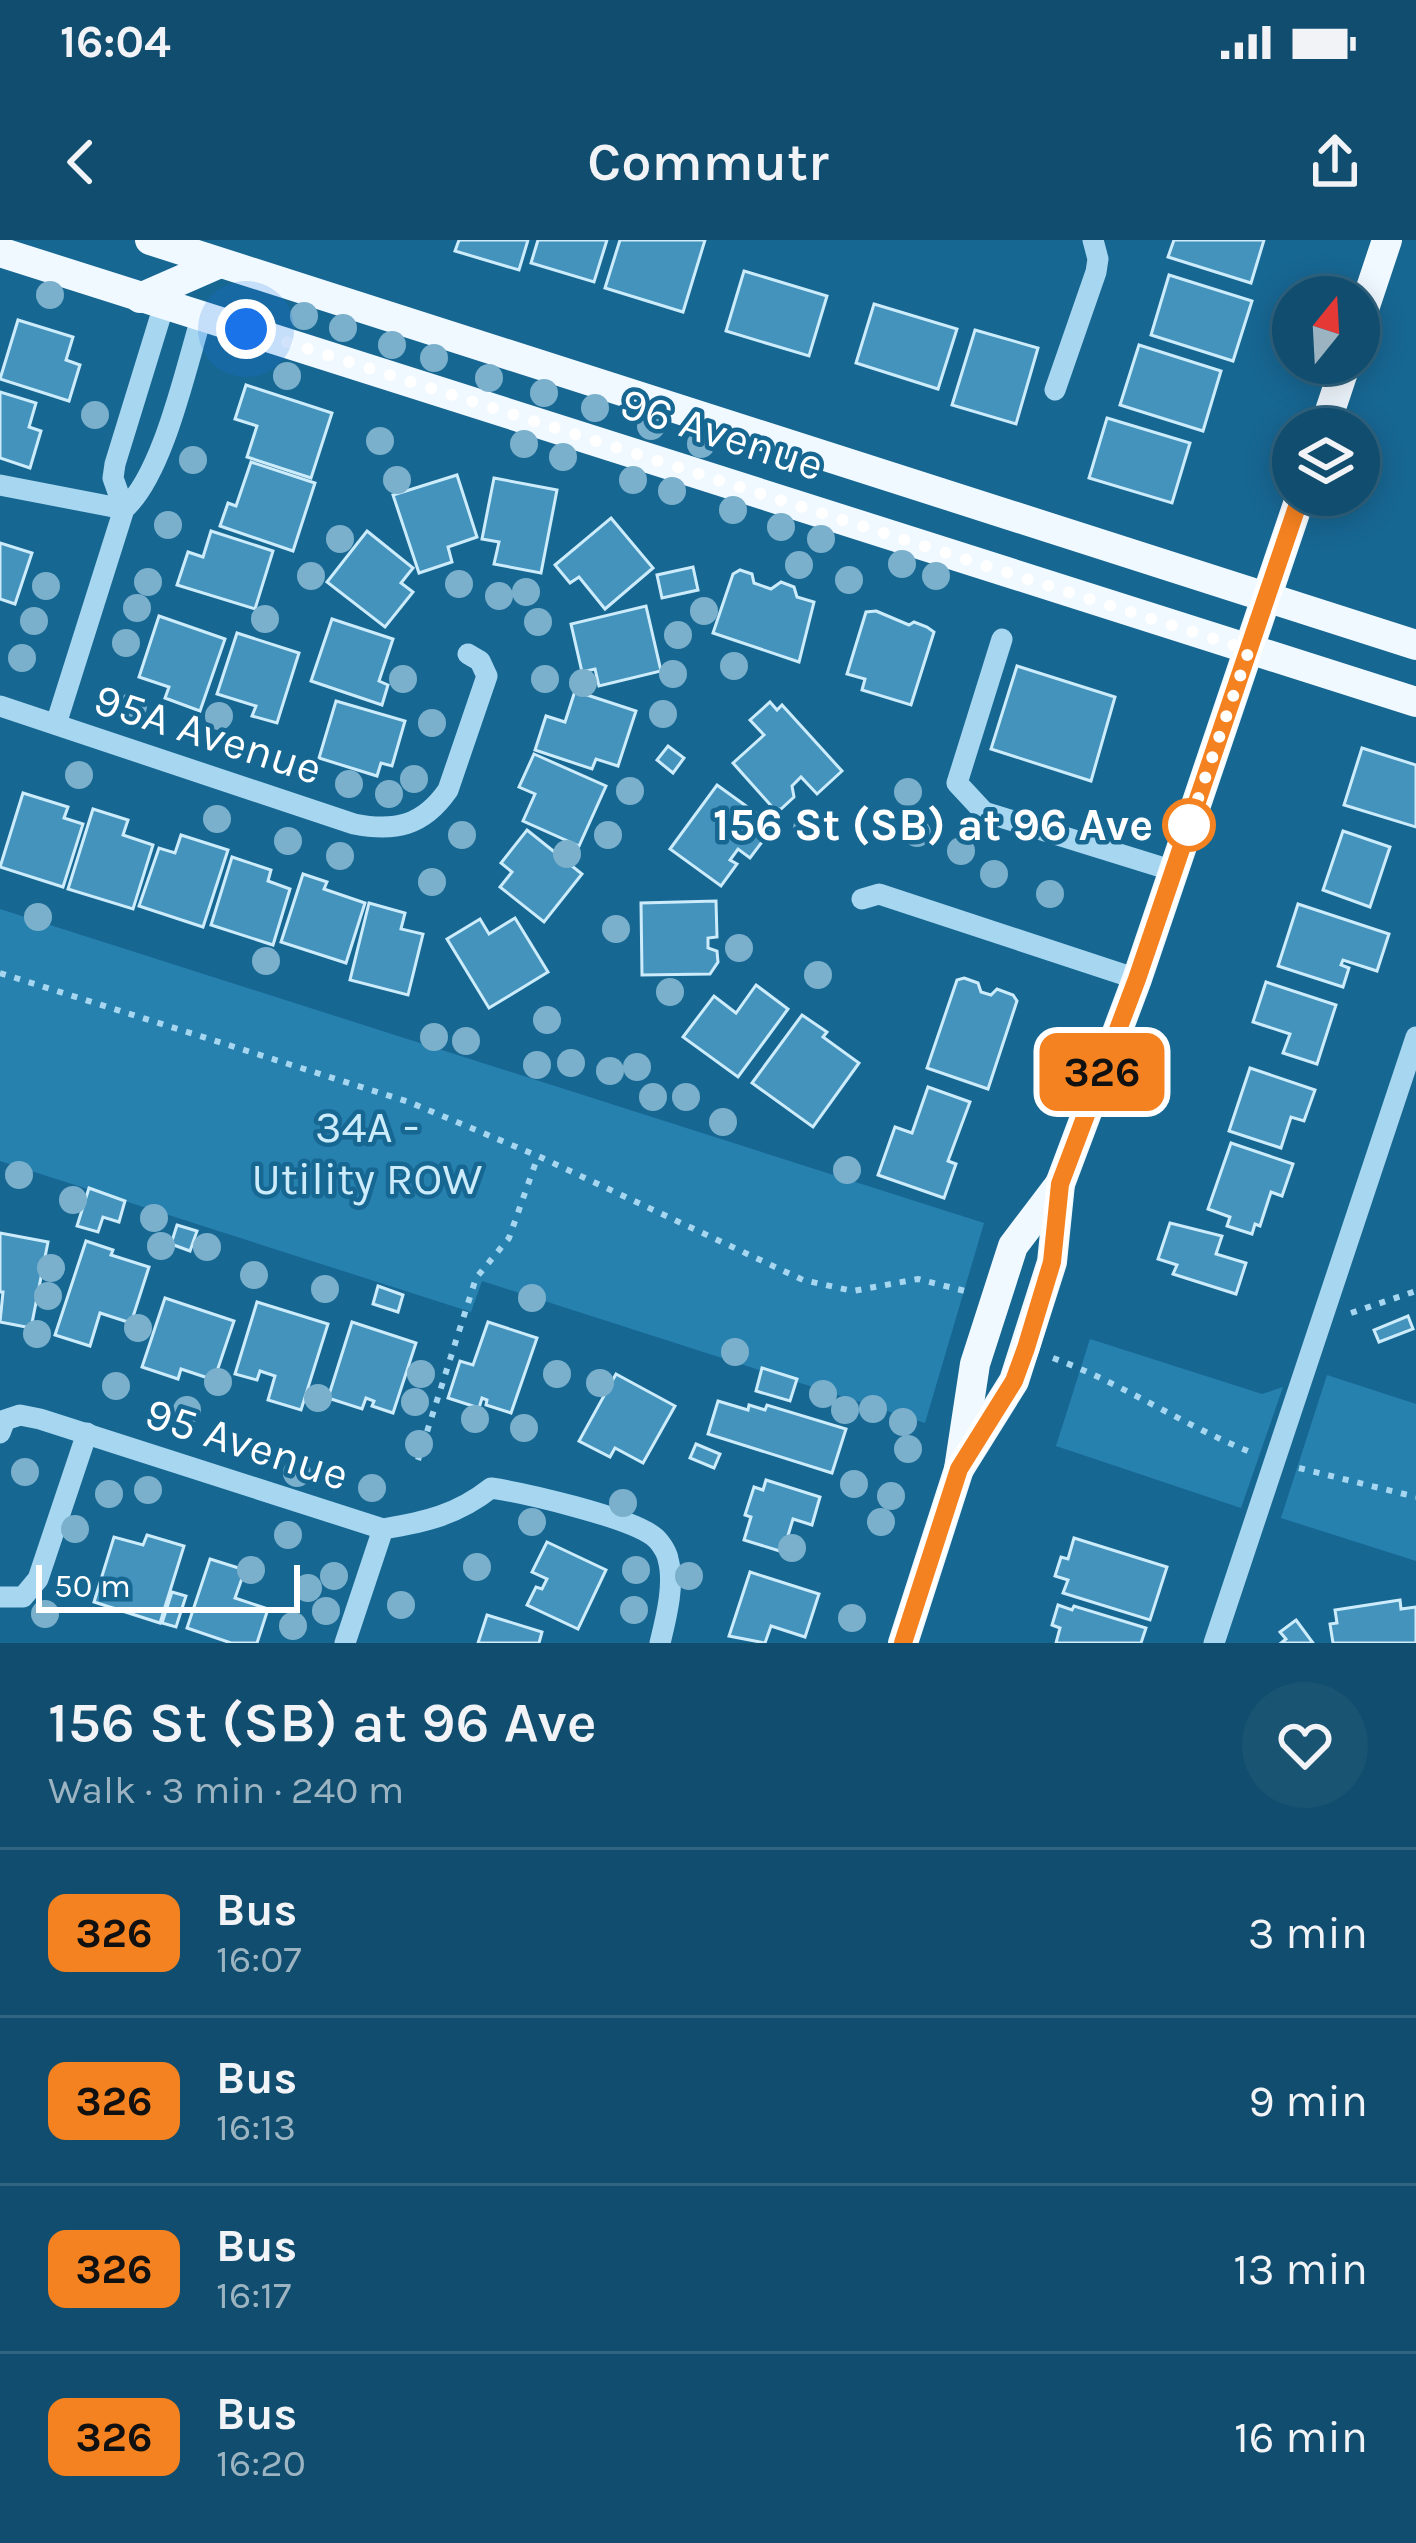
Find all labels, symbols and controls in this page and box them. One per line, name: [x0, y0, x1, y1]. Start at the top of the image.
text: 16:04: [60, 16, 171, 68]
icon: back: [48, 129, 114, 195]
icon: share: [1302, 129, 1368, 195]
text: Commutr: [587, 130, 829, 194]
north arrow: [1272, 276, 1380, 384]
map controls: [1272, 276, 1380, 516]
your location: [216, 299, 276, 359]
street label: 96 Avenue: [614, 377, 830, 491]
button: layers: [1272, 408, 1380, 516]
street label: 95A Avenue: [88, 673, 328, 795]
place label: 156 St (SB) at 96 Ave: [713, 799, 1153, 851]
marker: 156 St (SB) at 96 Ave: [1164, 800, 1214, 850]
line badge: 326: [1033, 1033, 1171, 1111]
text: 326: [1063, 1047, 1141, 1097]
park label: 34A - Utility ROW: [251, 1101, 483, 1206]
street label: 95 Avenue: [139, 1387, 355, 1501]
scale bar: [36, 1559, 300, 1612]
text: 50 m: [54, 1567, 131, 1605]
button: heart: [1242, 1682, 1368, 1808]
text: 156 St (SB) at 96 Ave: [48, 1689, 597, 1755]
text: Walk · 3 min · 240 m: [48, 1767, 404, 1813]
text: Bus: [216, 1884, 297, 1936]
text: 3 min: [1248, 1907, 1368, 1959]
text: 326: [75, 1908, 153, 1958]
text: 16:07: [216, 1936, 302, 1982]
text: Bus: [216, 2052, 297, 2104]
text: 9 min: [1249, 2075, 1368, 2127]
text: 326: [75, 2076, 153, 2126]
text: 16:13: [216, 2104, 296, 2150]
text: Bus: [216, 2220, 297, 2272]
text: 13 min: [1233, 2243, 1368, 2295]
text: 326: [75, 2244, 153, 2294]
text: 16:17: [216, 2272, 291, 2318]
text: Bus: [216, 2388, 297, 2440]
text: 16 min: [1234, 2411, 1368, 2463]
text: 326: [75, 2412, 153, 2462]
text: 16:20: [216, 2440, 306, 2486]

